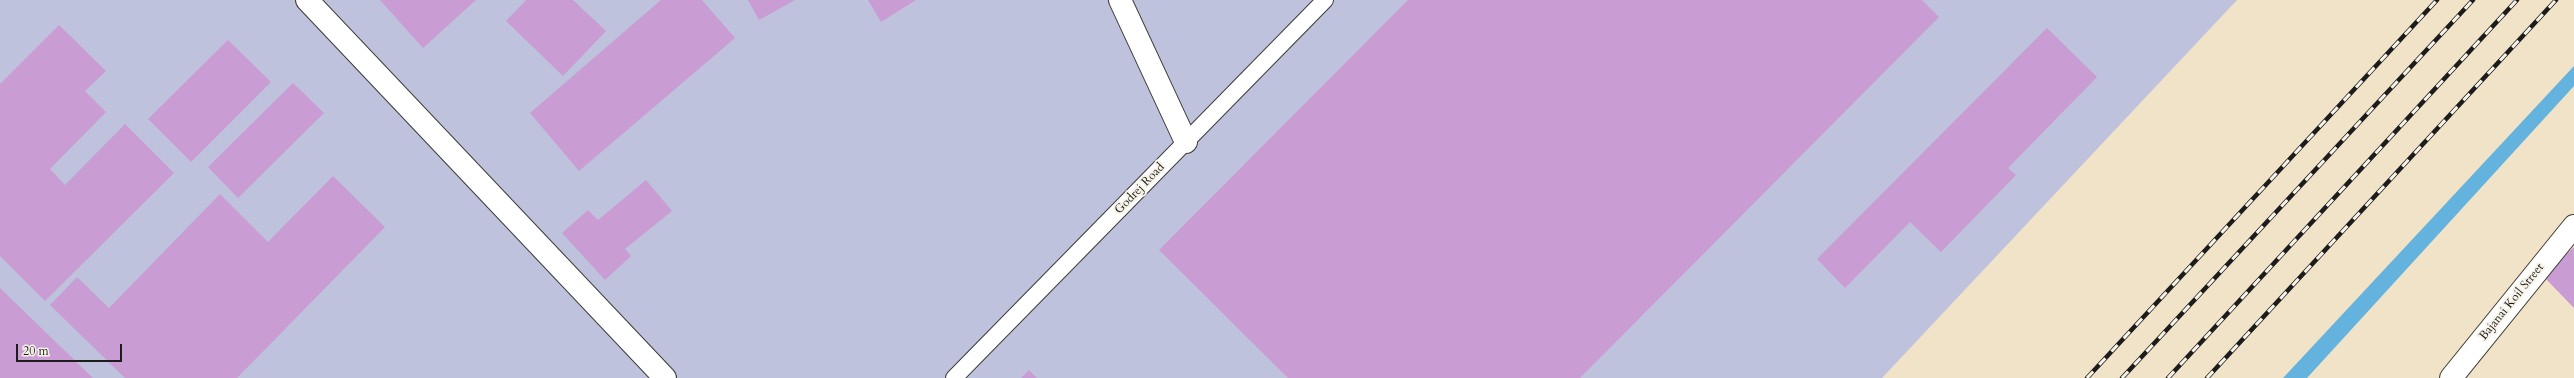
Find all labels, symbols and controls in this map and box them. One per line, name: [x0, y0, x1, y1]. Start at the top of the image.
street label: Godrej Road: [1112, 161, 1168, 217]
street label: Bajanai Koil Street: [2477, 261, 2547, 343]
scale bar: [18, 336, 124, 362]
text: 20 m: [23, 343, 49, 359]

